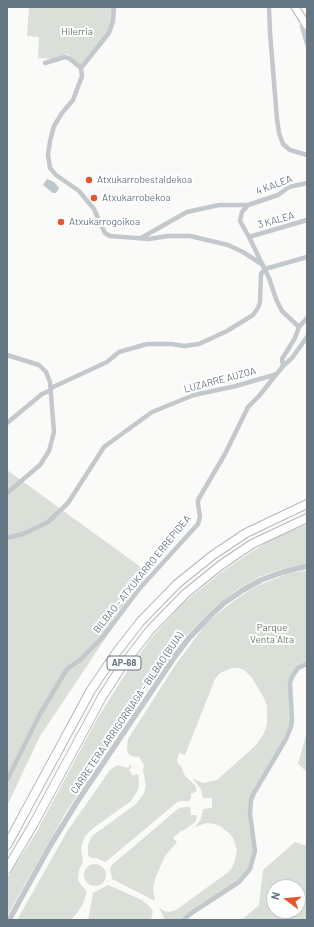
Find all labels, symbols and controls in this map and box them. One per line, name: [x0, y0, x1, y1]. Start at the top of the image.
park label: Hilerria: [61, 26, 93, 38]
street label: 4 KALEA: [254, 173, 294, 197]
place label: Atxukarrobestaldekoa: [97, 174, 192, 186]
marker: Atxukarrobestaldekoa: [84, 175, 94, 185]
place label: Atxukarrobekoa: [102, 192, 171, 204]
marker: Atxukarrobekoa: [89, 193, 99, 203]
street label: 3 KALEA: [256, 209, 296, 231]
place label: Atxukarrogoikoa: [69, 216, 140, 228]
marker: Atxukarrogoikoa: [56, 217, 66, 227]
street label: LUZARRE AUZOA: [183, 365, 257, 395]
street label: BILBAO - ATXUKARRO ERREPIDEA: [91, 513, 193, 635]
park label: Parque Venta Alta: [250, 622, 294, 646]
street label: CARRETERA ARRIGORRIAGA - BILBAO (BUIA): [68, 630, 186, 796]
road number: AP-68: [107, 656, 141, 670]
north arrow: [266, 879, 306, 919]
text: N: [268, 891, 282, 901]

